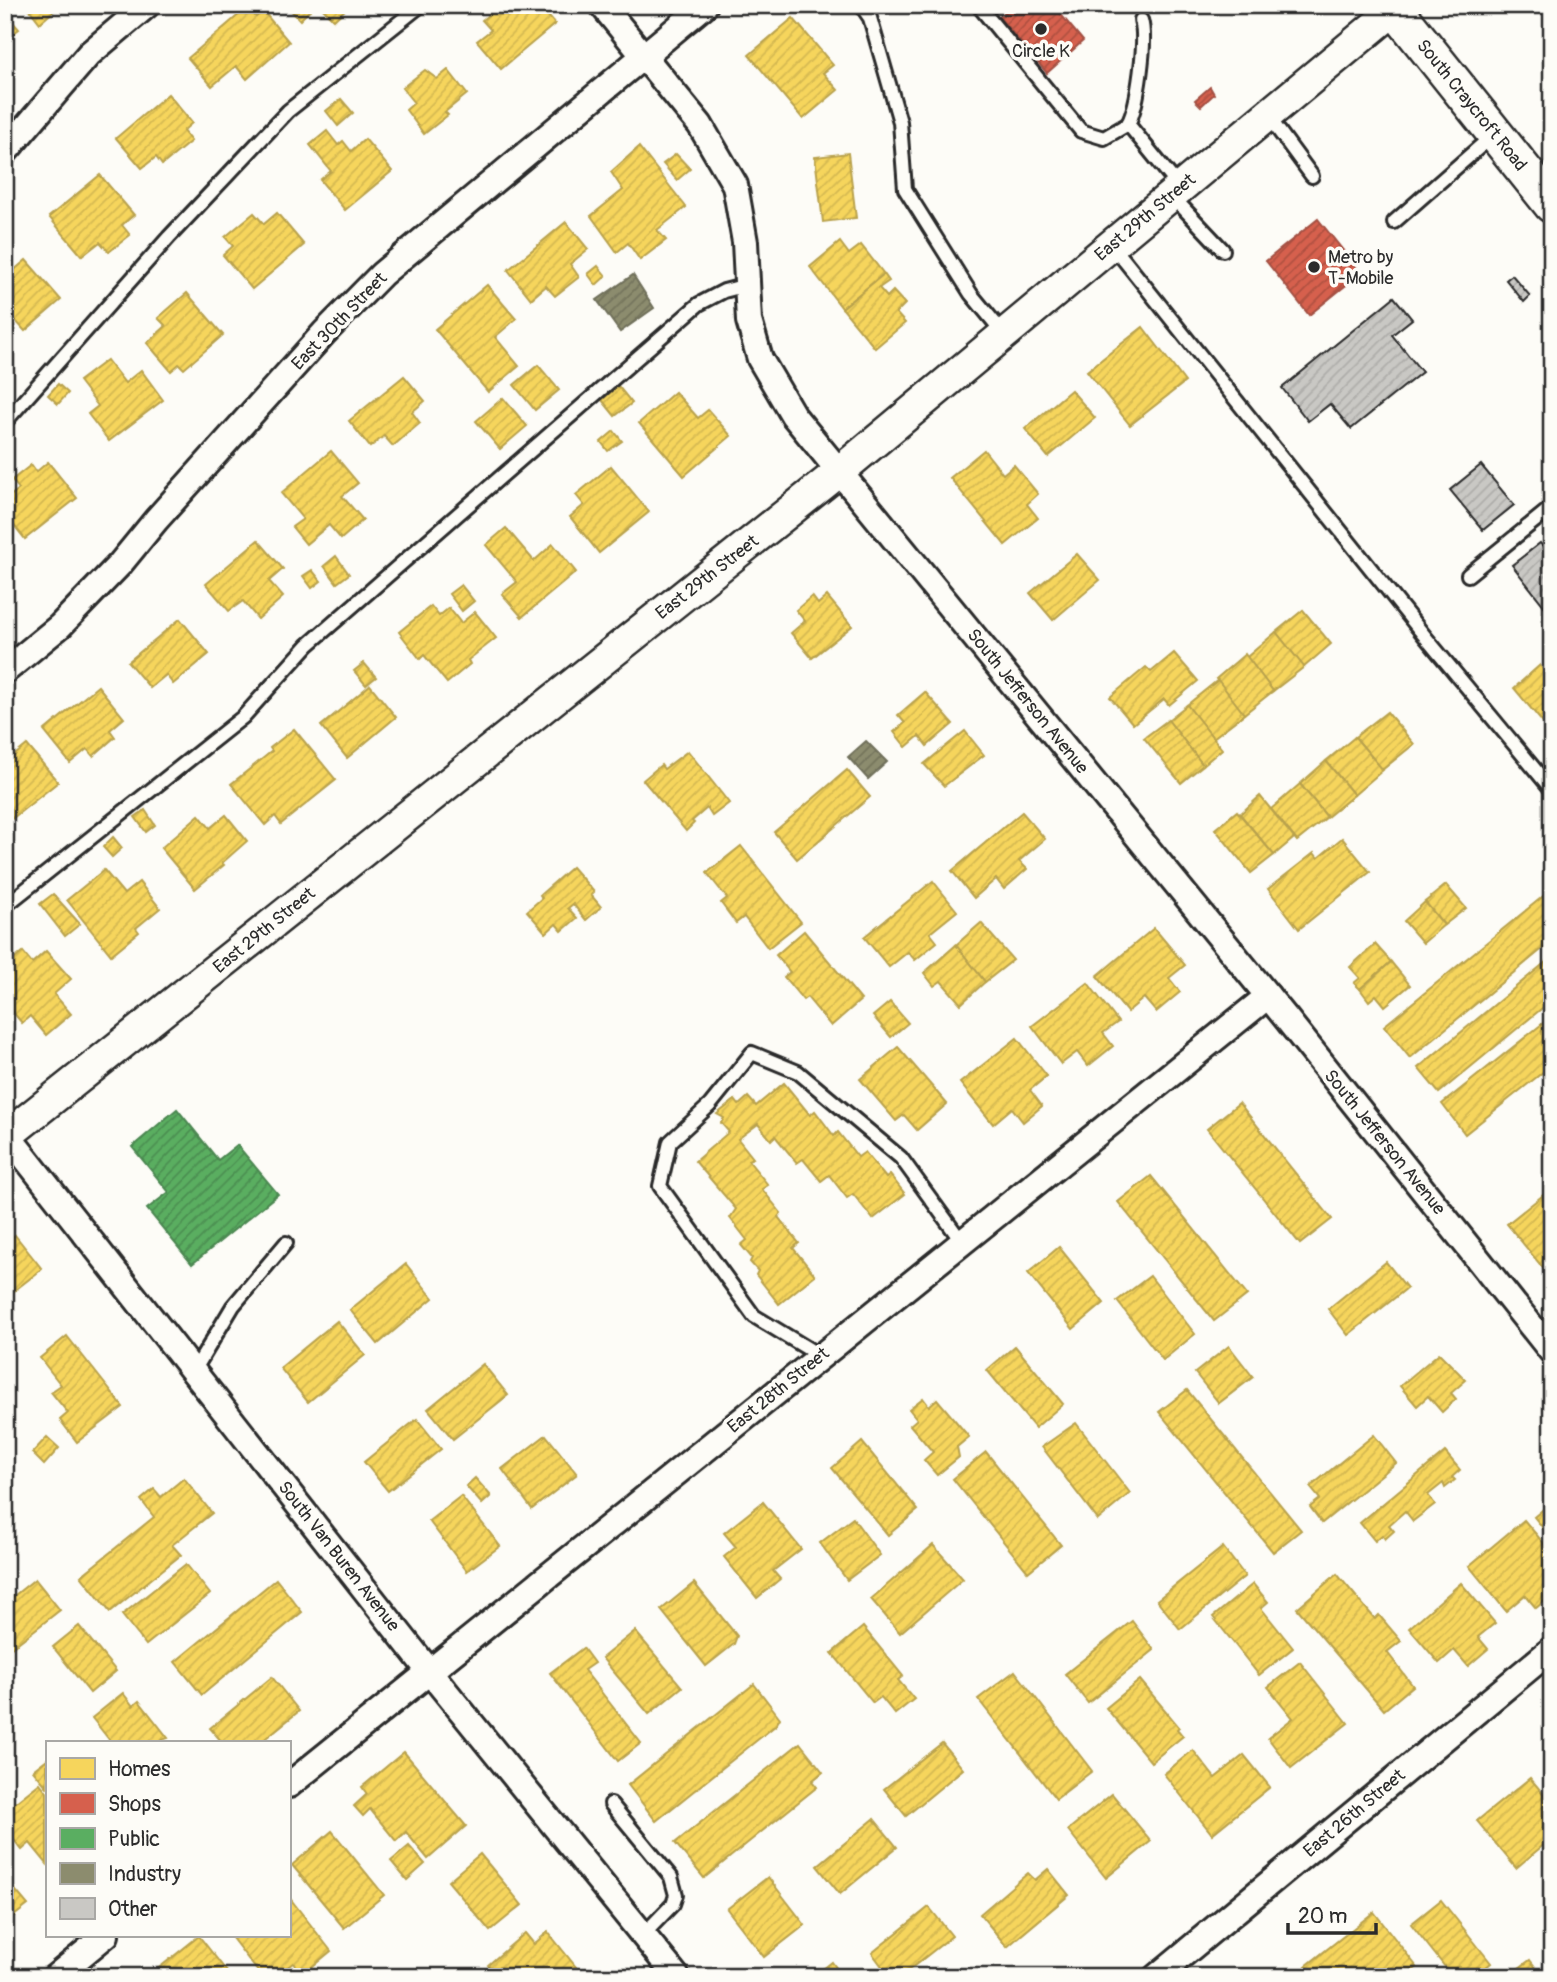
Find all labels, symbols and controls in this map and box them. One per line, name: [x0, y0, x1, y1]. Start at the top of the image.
marker: Circle K: [1033, 21, 1049, 37]
street label: South Craycroft Road: [1411, 35, 1532, 176]
place label: Circle K: [1012, 40, 1070, 63]
street label: East 29th Street: [1090, 168, 1201, 266]
place label: Metro by T-Mobile: [1328, 246, 1394, 290]
marker: Metro by T-Mobile: [1306, 259, 1322, 275]
street label: East 30th Street: [287, 267, 392, 375]
street label: East 29th Street: [651, 529, 764, 625]
street label: South Jefferson Avenue: [962, 624, 1093, 779]
street label: East 29th Street: [209, 882, 321, 979]
street label: South Jefferson Avenue: [1319, 1065, 1450, 1220]
street label: East 28th Street: [723, 1342, 834, 1439]
street label: South Van Buren Avenue: [273, 1476, 405, 1636]
legend: [46, 1741, 290, 1937]
text: Homes: [108, 1756, 171, 1783]
street label: East 26th Street: [1299, 1764, 1410, 1863]
text: Shops: [108, 1791, 161, 1818]
text: Public: [108, 1826, 160, 1853]
text: Industry: [108, 1861, 181, 1888]
scale bar: [1288, 1891, 1375, 1935]
text: Other: [108, 1896, 158, 1923]
text: 20 m: [1298, 1903, 1347, 1930]

